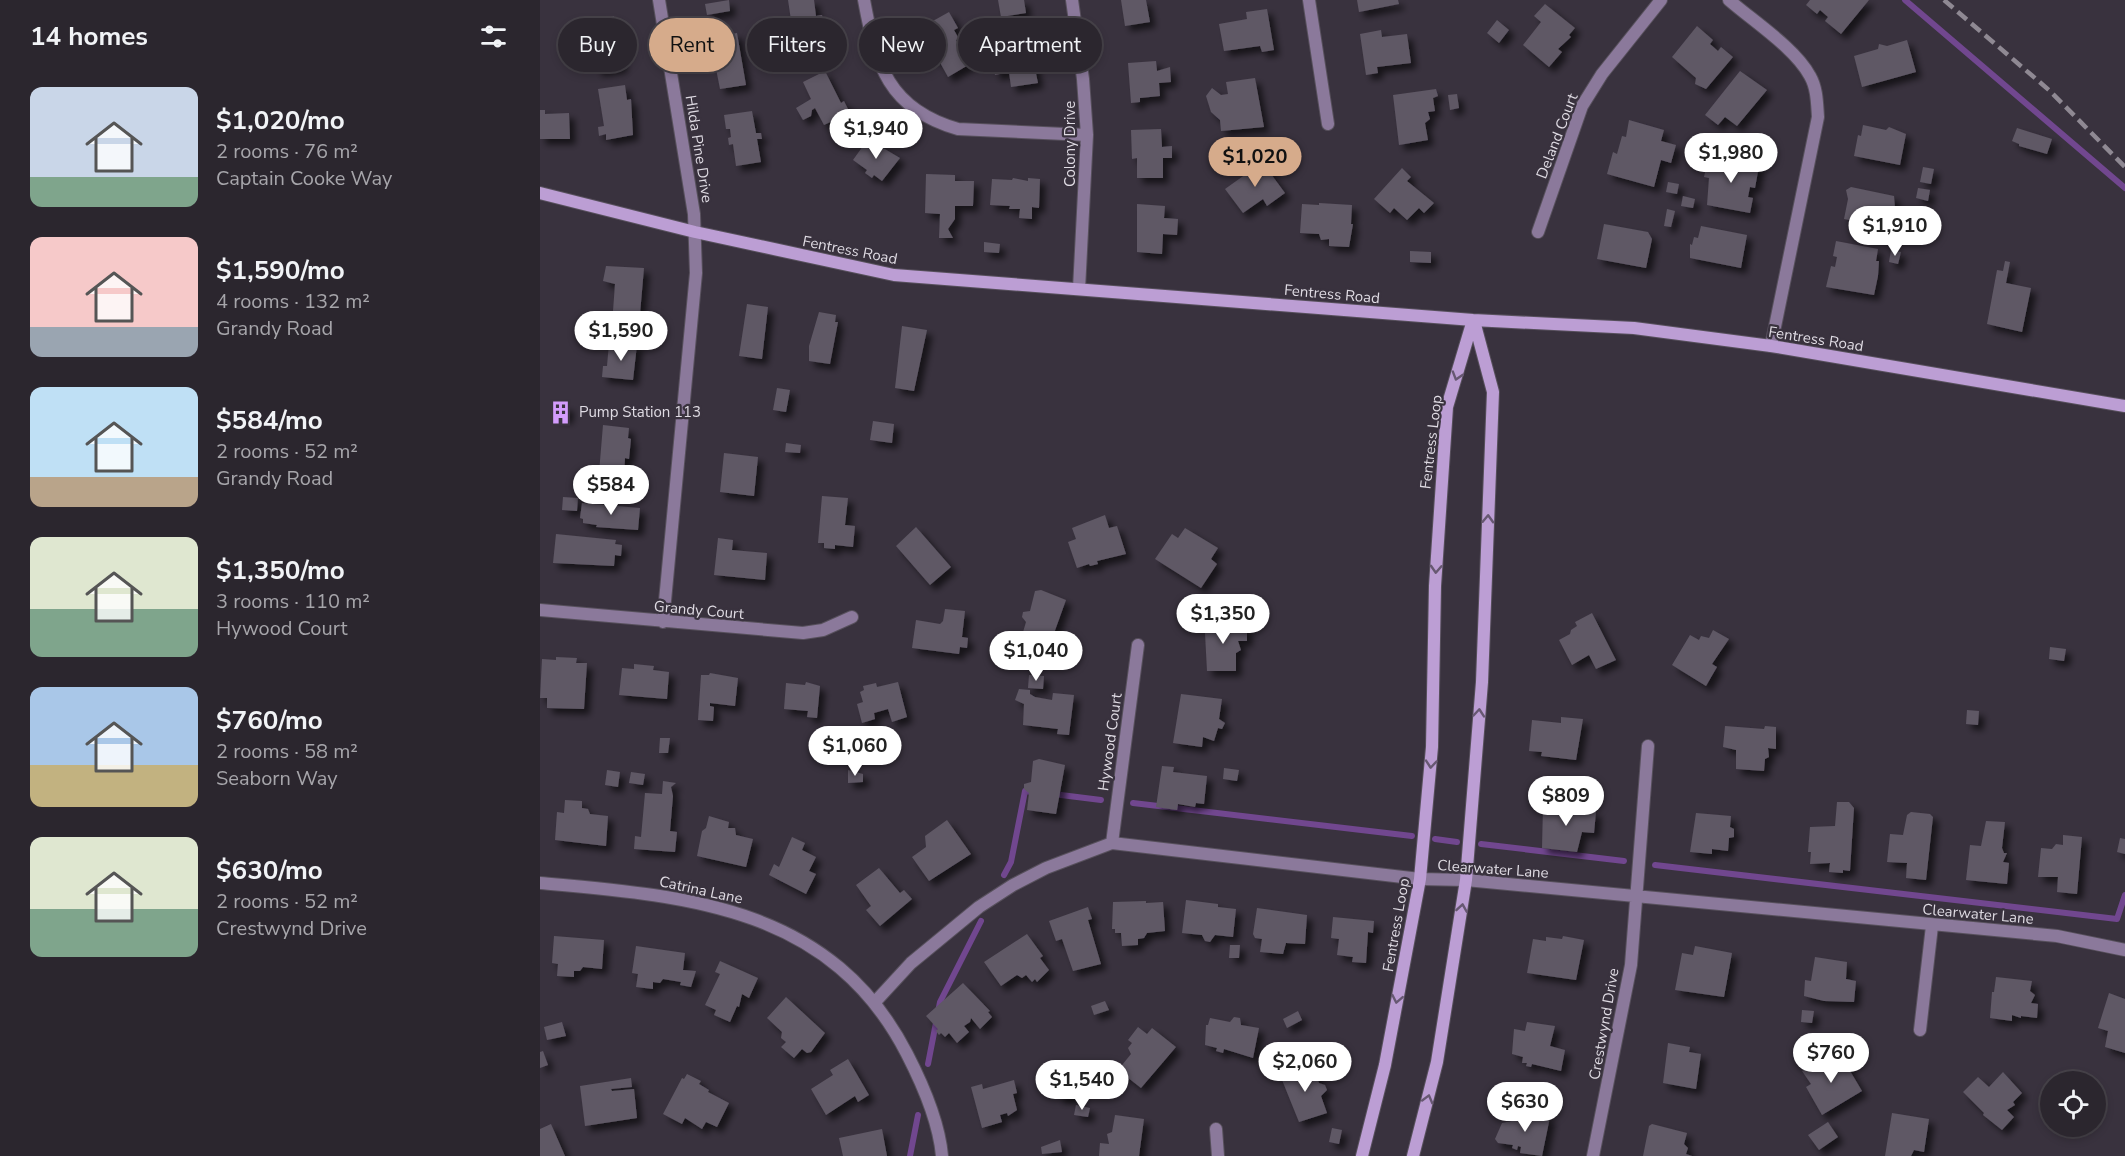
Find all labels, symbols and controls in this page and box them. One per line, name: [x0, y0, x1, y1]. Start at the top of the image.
chip: Buy: [558, 18, 637, 72]
chip: Rent: [649, 18, 735, 72]
chip: Filters: [747, 18, 847, 72]
chip: New: [859, 18, 946, 72]
chip: Apartment: [958, 18, 1102, 72]
text: 14 homes: [30, 19, 148, 54]
icon: filters: [477, 20, 510, 53]
street label: Deland Court: [1532, 90, 1583, 182]
street label: Hilda Pine Drive: [681, 94, 717, 204]
street label: Colony Drive: [1060, 101, 1080, 187]
text: $1,020/mo: [216, 103, 345, 138]
pin: $1,940: [827, 109, 925, 160]
icon: home: [78, 111, 150, 183]
text: $1,940: [844, 115, 908, 142]
pin: $1,980: [1682, 133, 1780, 184]
pin: $1,020: [1206, 137, 1304, 188]
text: 2 rooms · 76 m²: [216, 138, 358, 165]
text: $1,980: [1699, 139, 1763, 166]
text: $1,020: [1223, 143, 1287, 170]
text: Captain Cooke Way: [216, 165, 392, 192]
pin: $1,910: [1846, 206, 1944, 257]
text: $1,910: [1863, 212, 1927, 239]
street label: Fentress Road: [801, 231, 899, 269]
text: $1,590/mo: [216, 253, 345, 288]
icon: home: [78, 261, 150, 333]
street label: Fentress Road: [1283, 280, 1381, 308]
text: 4 rooms · 132 m²: [216, 288, 370, 315]
pin: $1,590: [572, 311, 670, 362]
text: Grandy Road: [216, 315, 333, 342]
text: $1,590: [589, 317, 653, 344]
street label: Fentress Road: [1767, 322, 1865, 356]
one-way arrow: [1452, 370, 1464, 381]
street label: Fentress Loop: [1415, 394, 1447, 490]
building icon: Pump Station 113: [548, 399, 574, 425]
place label: Pump Station 113: [579, 402, 701, 422]
text: $584/mo: [216, 403, 323, 438]
icon: home: [78, 411, 150, 483]
text: 2 rooms · 52 m²: [216, 438, 358, 465]
text: Grandy Road: [216, 465, 333, 492]
pin: $584: [575, 465, 647, 516]
text: $584: [587, 471, 635, 498]
one-way arrow: [1482, 514, 1494, 523]
text: $1,350/mo: [216, 553, 345, 588]
icon: home: [78, 561, 150, 633]
one-way arrow: [1430, 565, 1443, 574]
text: 3 rooms · 110 m²: [216, 588, 370, 615]
pin: $1,350: [1174, 594, 1272, 645]
street label: Grandy Court: [653, 596, 746, 624]
text: $1,350: [1191, 600, 1255, 627]
text: Hywood Court: [216, 615, 347, 642]
pin: $1,040: [987, 631, 1085, 682]
text: $1,040: [1004, 637, 1068, 664]
street label: Hywood Court: [1093, 691, 1127, 792]
text: $760/mo: [216, 703, 323, 738]
one-way arrow: [1472, 709, 1485, 718]
icon: home: [78, 711, 150, 783]
pin: $1,060: [806, 726, 904, 777]
text: $1,060: [823, 732, 887, 759]
text: 2 rooms · 58 m²: [216, 738, 358, 765]
one-way arrow: [1425, 760, 1438, 769]
text: Seaborn Way: [216, 765, 338, 792]
pin: $809: [1530, 776, 1602, 827]
text: $809: [1542, 782, 1590, 809]
text: $630/mo: [216, 853, 323, 888]
street label: Clearwater Lane: [1437, 855, 1549, 883]
icon: home: [78, 861, 150, 933]
street label: Catrina Lane: [657, 871, 745, 909]
street label: Fentress Loop: [1378, 876, 1414, 973]
text: 2 rooms · 52 m²: [216, 888, 358, 915]
street label: Clearwater Lane: [1922, 899, 2034, 929]
one-way arrow: [1455, 903, 1467, 912]
text: Crestwynd Drive: [216, 915, 367, 942]
street label: Crestwynd Drive: [1584, 967, 1624, 1081]
one-way arrow: [1391, 993, 1404, 1003]
pin: $760: [1795, 1033, 1867, 1084]
text: $760: [1807, 1039, 1855, 1066]
pin: $2,060: [1256, 1042, 1354, 1093]
text: $2,060: [1273, 1048, 1337, 1075]
pin: $1,540: [1033, 1060, 1131, 1111]
text: $1,540: [1050, 1066, 1114, 1093]
map controls: [2040, 1071, 2106, 1137]
button: locate: [2040, 1071, 2106, 1137]
pin: $630: [1489, 1082, 1561, 1133]
text: $630: [1501, 1088, 1549, 1115]
one-way arrow: [1420, 1095, 1433, 1105]

